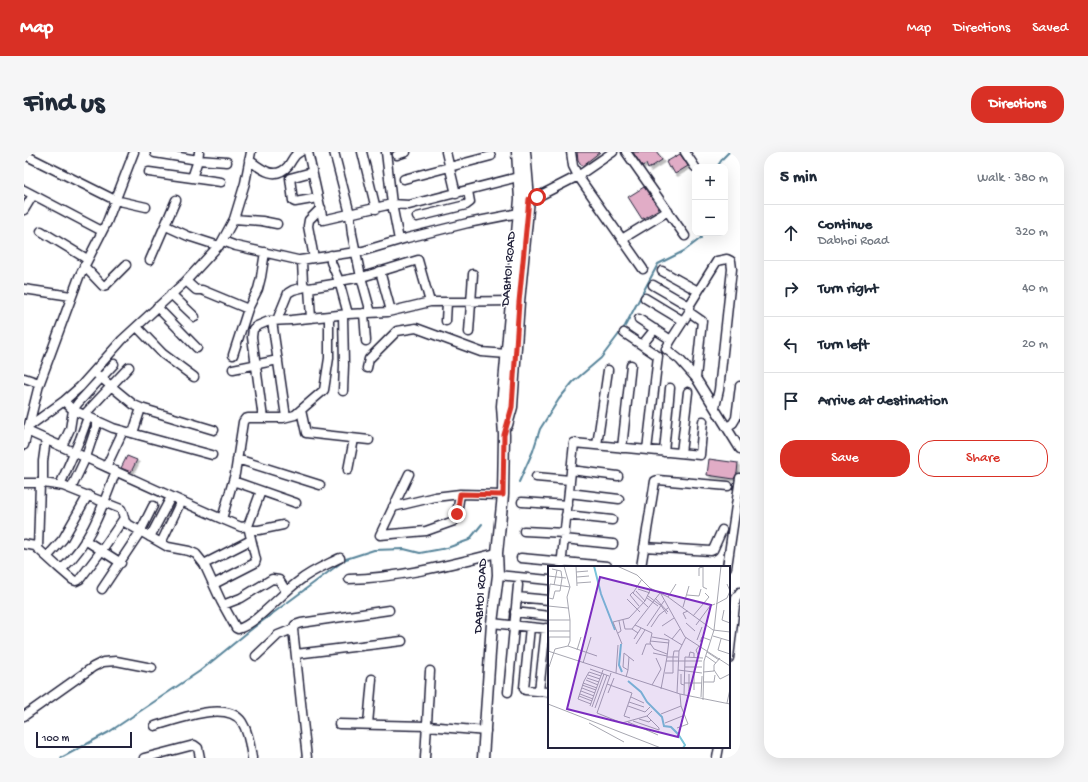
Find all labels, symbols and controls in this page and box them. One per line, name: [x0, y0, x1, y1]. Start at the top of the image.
text: Map: [20, 17, 53, 40]
text: Map: [907, 20, 931, 37]
text: Directions: [953, 20, 1010, 37]
text: Saved: [1032, 20, 1068, 37]
button: Directions: [971, 86, 1064, 123]
text: Find us: [24, 88, 104, 121]
map controls: [692, 164, 728, 236]
button: +: [692, 164, 728, 200]
text: 5 min: [780, 168, 817, 188]
text: Walk · 380 m: [977, 171, 1048, 186]
route start: [528, 188, 546, 206]
button: −: [692, 200, 728, 236]
text: Continue: [818, 216, 872, 234]
icon: ahead: [780, 222, 802, 244]
text: 320 m: [1015, 225, 1048, 240]
street label: DABHOI ROAD: [498, 230, 520, 308]
text: Dabhoi Road: [818, 234, 889, 249]
icon: right: [780, 278, 802, 300]
text: Turn right: [818, 280, 878, 298]
text: 40 m: [1022, 281, 1048, 296]
icon: left: [780, 334, 802, 356]
text: Turn left: [818, 336, 869, 354]
text: 20 m: [1022, 337, 1048, 352]
icon: arrive: [780, 390, 802, 412]
text: Arrive at destination: [818, 392, 948, 410]
button: Save: [780, 440, 910, 477]
button: Share: [918, 440, 1048, 477]
route end: [448, 505, 466, 523]
street label: DABHOI ROAD: [471, 558, 491, 635]
inset map: [548, 566, 730, 748]
scale bar: [36, 730, 132, 749]
text: 100 m: [42, 733, 69, 745]

